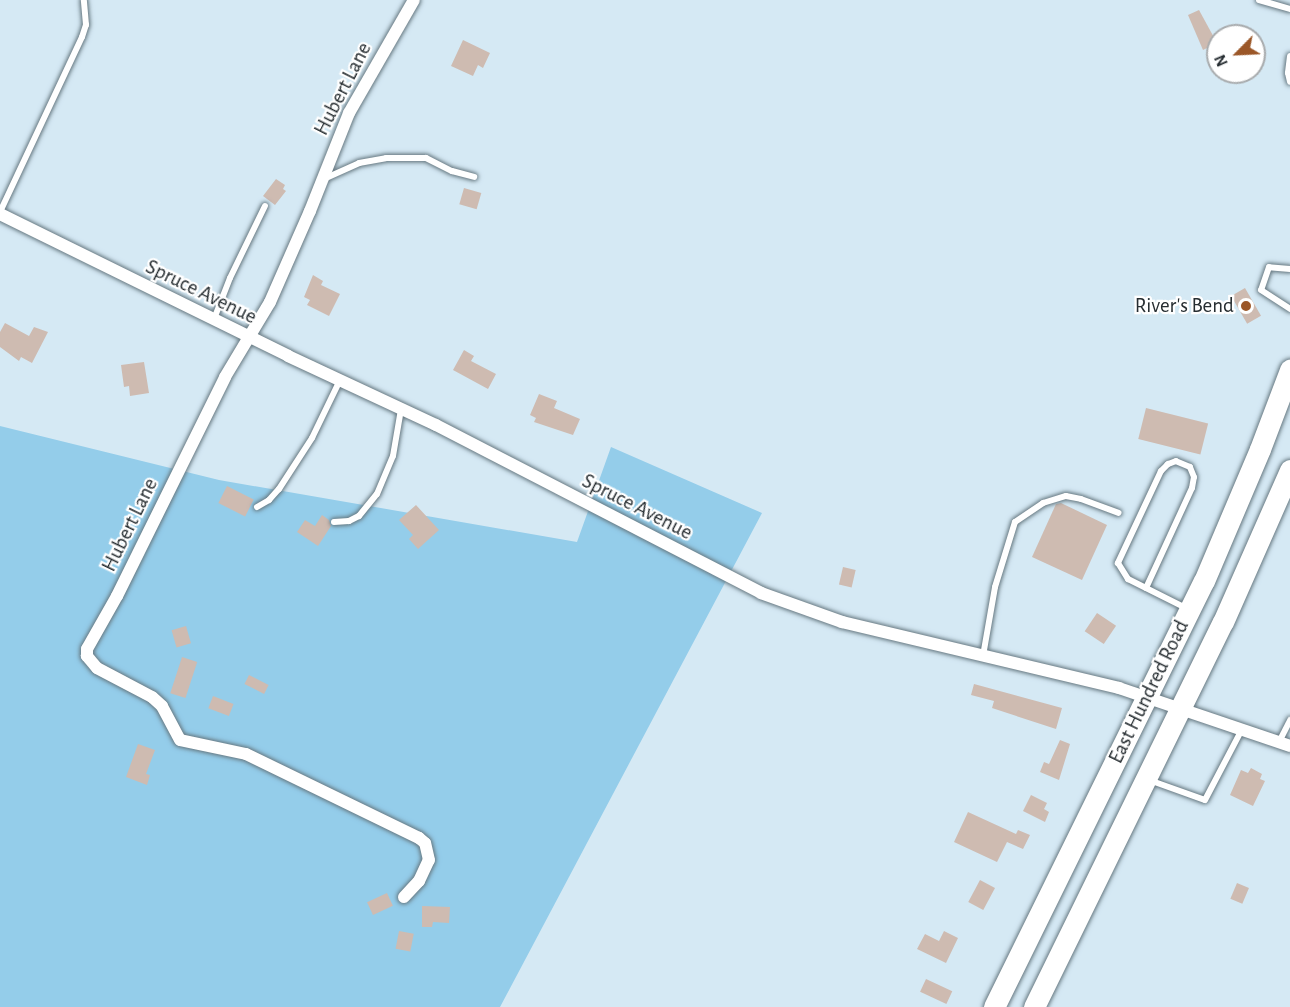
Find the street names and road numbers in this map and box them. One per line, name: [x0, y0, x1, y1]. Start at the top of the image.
street label: Hubert Lane: [309, 38, 377, 140]
street label: Spruce Avenue: [141, 254, 261, 330]
street label: Spruce Avenue: [578, 468, 696, 546]
street label: Hubert Lane: [97, 474, 163, 576]
street label: East Hundred Road: [1103, 616, 1195, 768]

